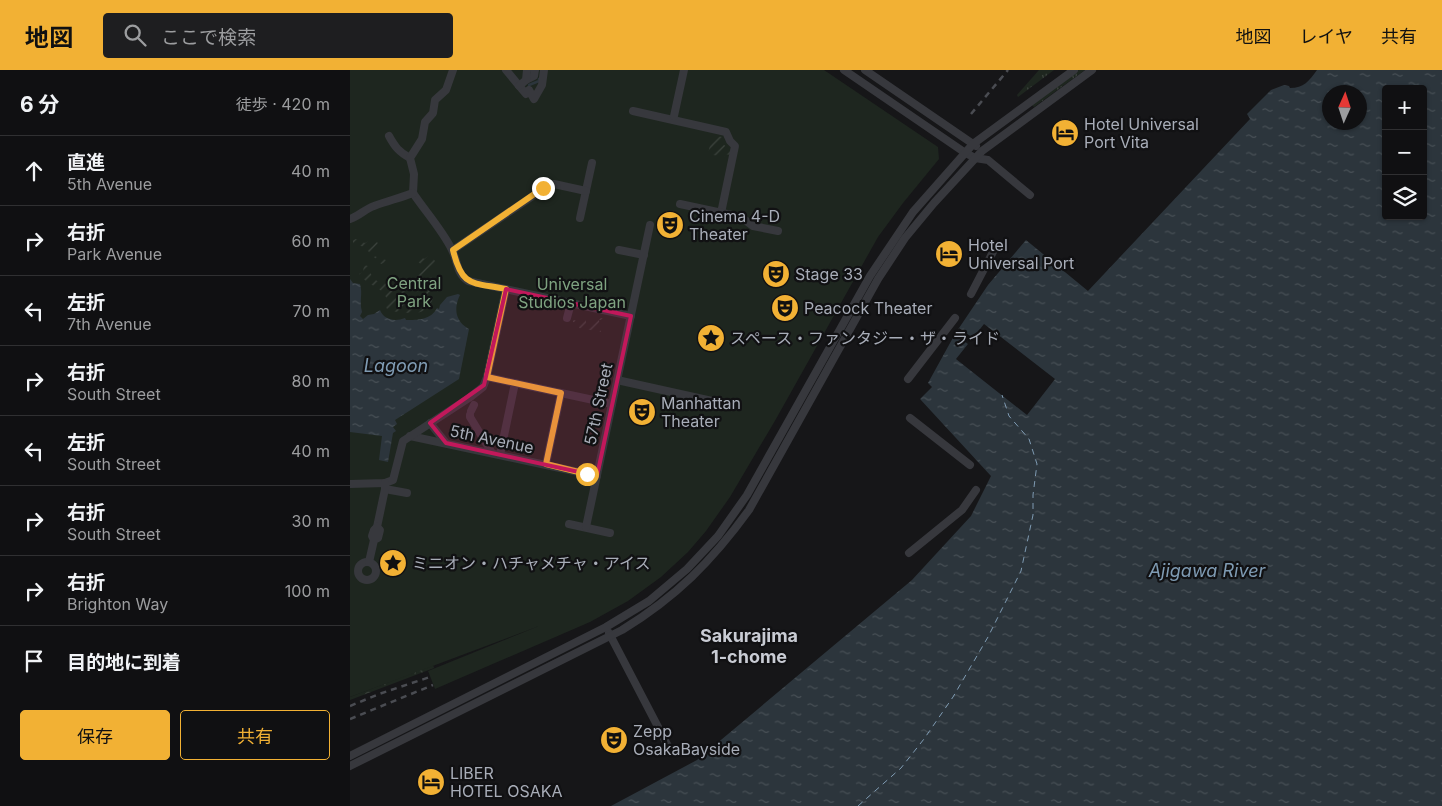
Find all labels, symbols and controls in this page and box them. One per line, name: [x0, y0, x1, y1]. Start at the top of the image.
search box: [103, 13, 453, 58]
icon: search: [121, 21, 149, 49]
text: 地図: [25, 23, 73, 52]
text: ここで検索: [161, 26, 256, 49]
text: 地図: [1236, 26, 1272, 47]
text: レイヤ: [1300, 26, 1353, 47]
text: 共有: [1381, 26, 1417, 47]
north arrow: [1322, 85, 1367, 130]
map controls: [1382, 85, 1427, 220]
button: +: [1382, 85, 1427, 130]
text: 6 分: [20, 92, 60, 117]
text: 徒歩 · 420 m: [236, 94, 330, 114]
place label: Hotel Universal Port Vita: [1084, 114, 1199, 152]
hotel icon: Hotel Universal Port Vita: [1050, 118, 1080, 148]
button: −: [1382, 130, 1427, 175]
text: 直進: [67, 151, 105, 174]
icon: ahead: [20, 157, 48, 185]
text: 40 m: [291, 161, 330, 181]
text: 5th Avenue: [67, 174, 152, 194]
button: layers: [1382, 175, 1427, 220]
route end: [532, 177, 555, 200]
place label: Cinema 4-D Theater: [689, 206, 780, 244]
theatre icon: Cinema 4-D Theater: [655, 210, 685, 240]
text: 右折: [67, 221, 105, 244]
icon: right: [20, 227, 48, 255]
text: 60 m: [291, 231, 330, 251]
place label: Hotel Universal Port: [968, 235, 1074, 273]
hotel icon: Hotel Universal Port: [934, 239, 964, 269]
text: Park Avenue: [67, 244, 162, 264]
theatre icon: Stage 33: [761, 259, 791, 289]
place label: Stage 33: [795, 264, 863, 284]
park label: Central Park: [387, 273, 441, 311]
park label: Universal Studios Japan: [518, 274, 626, 312]
text: 左折: [67, 291, 105, 314]
theatre icon: Peacock Theater: [770, 293, 800, 323]
icon: left: [20, 297, 48, 325]
place label: Peacock Theater: [804, 298, 932, 318]
text: 70 m: [293, 301, 330, 321]
text: 7th Avenue: [67, 314, 151, 334]
place icon: スペース・ファンタジー・ザ・ライド: [696, 323, 726, 353]
place label: スペース・ファンタジー・ザ・ライド: [730, 328, 1000, 348]
water label: Lagoon: [364, 355, 428, 376]
text: 右折: [67, 361, 105, 384]
street label: 57th Street: [580, 361, 616, 447]
icon: right: [20, 367, 48, 395]
text: 80 m: [291, 371, 330, 391]
text: South Street: [67, 384, 161, 404]
place label: Manhattan Theater: [661, 393, 741, 431]
theatre icon: Manhattan Theater: [627, 397, 657, 427]
street label: 5th Avenue: [448, 420, 536, 458]
text: 左折: [67, 431, 105, 454]
icon: left: [20, 437, 48, 465]
text: 40 m: [291, 441, 330, 461]
text: South Street: [67, 454, 161, 474]
route start: [576, 463, 599, 486]
text: 右折: [67, 501, 105, 524]
icon: right: [20, 507, 48, 535]
text: 30 m: [292, 511, 330, 531]
text: South Street: [67, 524, 161, 544]
place icon: ミニオン・ハチャメチャ・アイス: [378, 548, 408, 578]
place label: ミニオン・ハチャメチャ・アイス: [412, 553, 650, 573]
water label: Ajigawa River: [1148, 560, 1267, 581]
text: 右折: [67, 571, 105, 594]
icon: right: [20, 577, 48, 605]
text: 100 m: [285, 581, 330, 601]
text: Brighton Way: [67, 594, 168, 614]
district label: Sakurajima 1-chome: [700, 625, 798, 667]
icon: arrive: [20, 647, 48, 675]
text: 目的地に到着: [67, 651, 181, 674]
button: 保存: [20, 710, 170, 760]
button: 共有: [180, 710, 330, 760]
place label: Zepp OsakaBayside: [633, 721, 740, 759]
theatre icon: Zepp OsakaBayside: [599, 725, 629, 755]
place label: LIBER HOTEL OSAKA: [450, 763, 562, 801]
hotel icon: LIBER HOTEL OSAKA: [416, 767, 446, 797]

